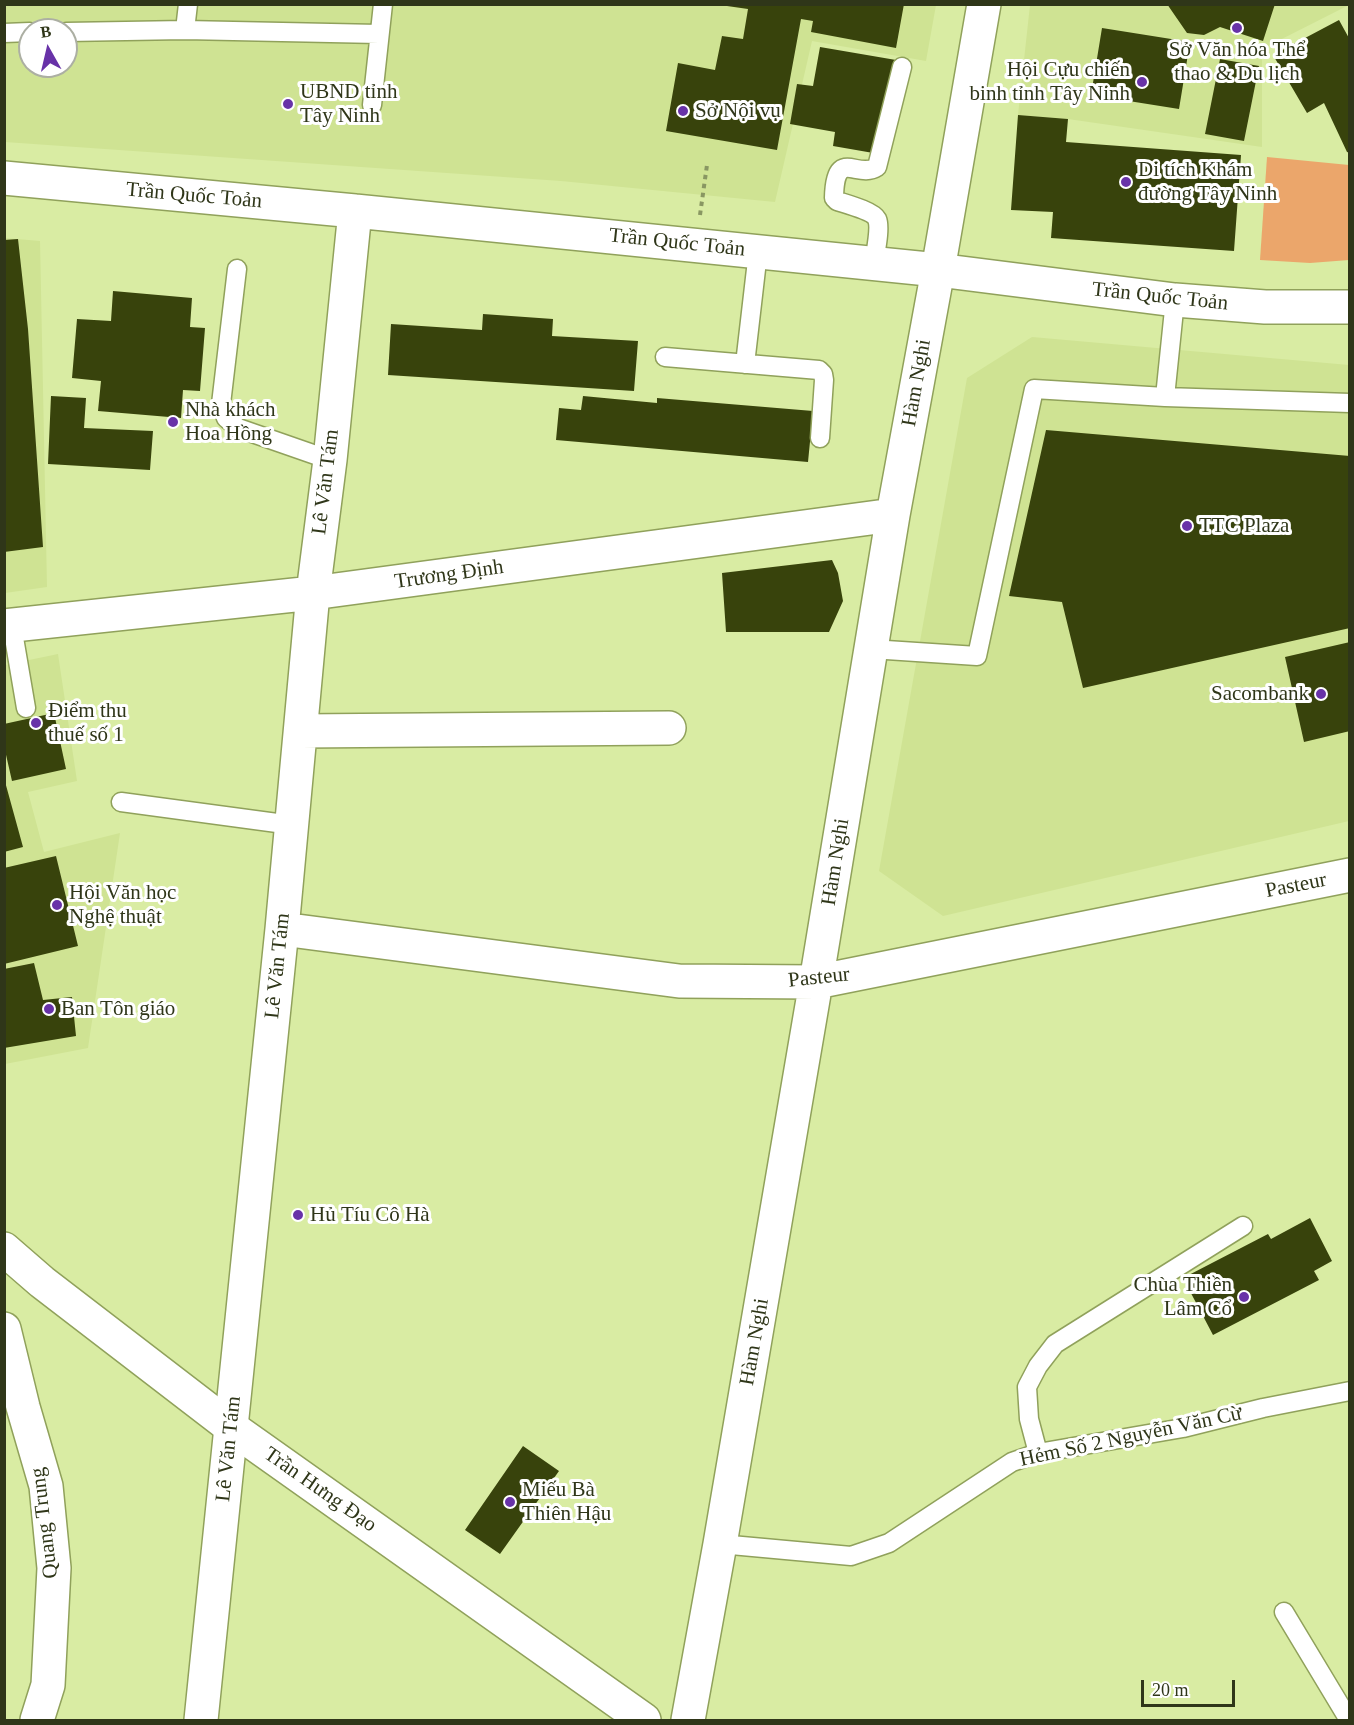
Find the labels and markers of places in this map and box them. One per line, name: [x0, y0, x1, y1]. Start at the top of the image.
marker: Sở Văn hóa Thể thao & Du lịch: [1230, 21, 1244, 35]
place label: Sở Văn hóa Thể thao & Du lịch: [1169, 37, 1305, 87]
place label: Hội Cựu chiến binh tỉnh Tây Ninh: [970, 57, 1130, 107]
marker: Hội Cựu chiến binh tỉnh Tây Ninh: [1135, 75, 1149, 89]
place label: UBND tỉnh Tây Ninh: [300, 79, 397, 129]
marker: UBND tỉnh Tây Ninh: [281, 97, 295, 111]
place label: Sở Nội vụ: [695, 98, 781, 124]
marker: Sở Nội vụ: [676, 104, 690, 118]
place label: Di tích Khám đường Tây Ninh: [1138, 157, 1277, 207]
marker: Di tích Khám đường Tây Ninh: [1119, 175, 1133, 189]
place label: Nhà khách Hoa Hồng: [185, 397, 275, 447]
marker: Nhà khách Hoa Hồng: [166, 415, 180, 429]
place label: TTC Plaza: [1199, 513, 1289, 539]
marker: TTC Plaza: [1180, 519, 1194, 533]
place label: Sacombank: [1211, 681, 1309, 707]
marker: Sacombank: [1314, 687, 1328, 701]
place label: Điểm thu thuế số 1: [48, 698, 127, 748]
marker: Điểm thu thuế số 1: [29, 716, 43, 730]
place label: Hội Văn học Nghệ thuật: [69, 880, 176, 930]
marker: Hội Văn học Nghệ thuật: [50, 898, 64, 912]
place label: Ban Tôn giáo: [61, 996, 175, 1022]
marker: Ban Tôn giáo: [42, 1002, 56, 1016]
place label: Hủ Tíu Cô Hà: [310, 1202, 430, 1228]
marker: Hủ Tíu Cô Hà: [291, 1208, 305, 1222]
place label: Chùa Thiền Lâm Cổ: [1133, 1272, 1232, 1322]
marker: Chùa Thiền Lâm Cổ: [1237, 1290, 1251, 1304]
place label: Miếu Bà Thiên Hậu: [522, 1477, 611, 1527]
marker: Miếu Bà Thiên Hậu: [503, 1495, 517, 1509]

